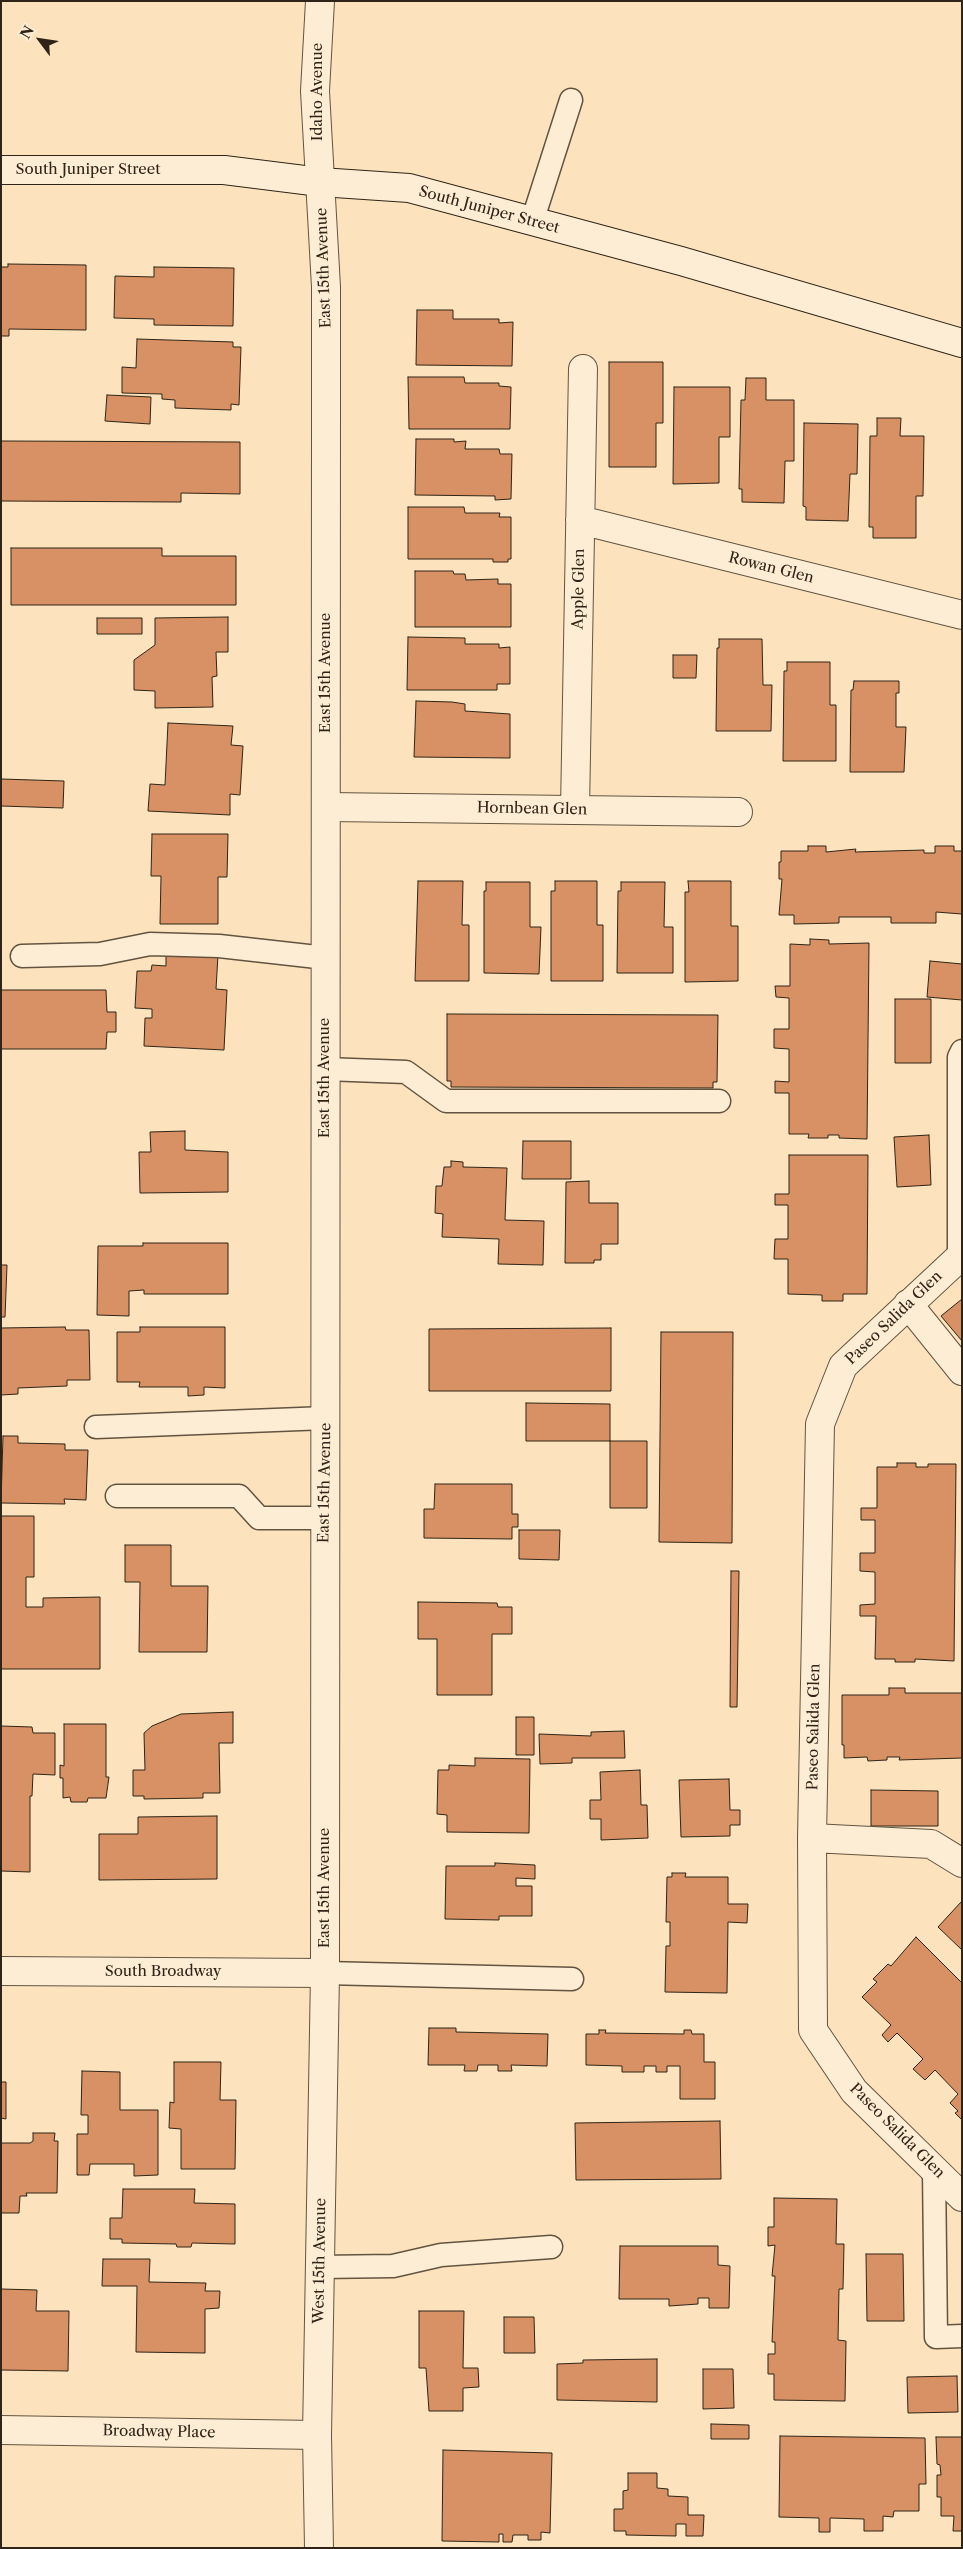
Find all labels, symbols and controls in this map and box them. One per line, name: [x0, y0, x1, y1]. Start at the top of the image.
north arrow: [15, 15, 65, 65]
text: N: [16, 22, 38, 42]
street label: Idaho Avenue: [309, 43, 327, 141]
street label: South Juniper Street: [16, 161, 160, 179]
street label: South Juniper Street: [417, 183, 561, 237]
street label: East 15th Avenue: [313, 207, 335, 329]
street label: Apple Glen: [569, 548, 589, 630]
street label: Rowan Glen: [726, 549, 816, 587]
street label: East 15th Avenue: [317, 613, 335, 733]
street label: Hornbean Glen: [477, 799, 587, 819]
street label: East 15th Avenue: [316, 1018, 334, 1138]
street label: Paseo Salida Glen: [842, 1267, 946, 1369]
street label: East 15th Avenue: [315, 1423, 335, 1543]
street label: Paseo Salida Glen: [804, 1663, 824, 1791]
street label: East 15th Avenue: [316, 1828, 334, 1948]
street label: South Broadway: [105, 1963, 221, 1981]
street label: Paseo Salida Glen: [846, 2080, 948, 2182]
street label: West 15th Avenue: [310, 2198, 330, 2324]
street label: Broadway Place: [102, 2422, 216, 2442]

